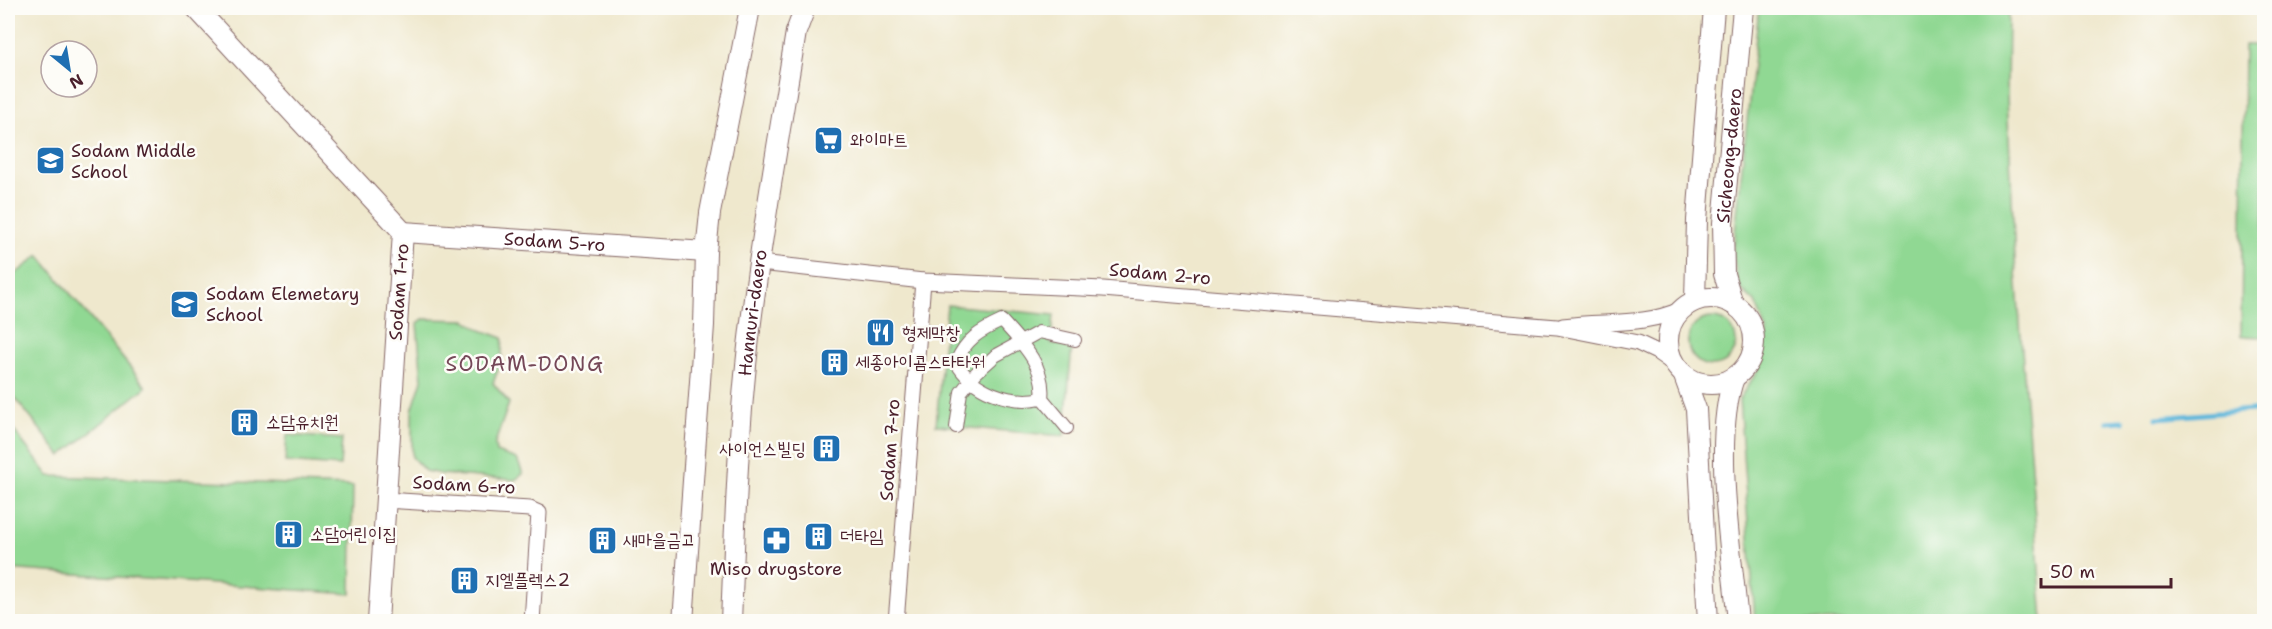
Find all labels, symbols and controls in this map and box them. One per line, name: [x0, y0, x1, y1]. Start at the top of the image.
north arrow: [39, 39, 99, 99]
text: N: [66, 69, 87, 94]
street label: Sicheong-daero: [1711, 87, 1747, 224]
supermarket icon: 와이마트: [813, 124, 845, 156]
place label: 와이마트: [850, 128, 908, 152]
place label: Sodam Middle School: [71, 139, 196, 184]
school or university icon: Sodam Middle School: [34, 145, 66, 177]
street label: Sodam 5-ro: [503, 227, 606, 257]
street label: Sodam 1-ro: [384, 243, 414, 341]
street label: Hannuri-daero: [733, 248, 773, 377]
street label: Sodam 2-ro: [1108, 258, 1212, 290]
place label: Sodam Elemetary School: [206, 282, 359, 327]
school or university icon: Sodam Elemetary School: [169, 288, 201, 320]
restaurant icon: 형제막창: [865, 317, 897, 349]
place label: 형제막창: [902, 321, 960, 345]
building icon: 세종아이콤스타타워: [818, 346, 850, 378]
district label: SODAM-DONG: [446, 350, 604, 378]
place label: 세종아이콤스타타워: [855, 350, 985, 374]
street label: Sodam 7-ro: [874, 398, 906, 502]
building icon: 소담유치원: [229, 406, 261, 438]
place label: 소담유치원: [266, 410, 338, 434]
building icon: 사이언스빌딩: [811, 433, 843, 465]
place label: 사이언스빌딩: [719, 437, 806, 461]
street label: Sodam 6-ro: [412, 470, 516, 500]
building icon: 소담어린이집: [273, 518, 305, 550]
building icon: 더타임: [803, 520, 835, 552]
place label: 소담어린이집: [310, 522, 397, 546]
building icon: 새마을금고: [586, 524, 618, 556]
pharmacy icon: Miso drugstore: [760, 524, 792, 556]
place label: 더타임: [840, 524, 883, 548]
place label: 새마을금고: [623, 528, 695, 552]
scale bar: [2041, 551, 2172, 589]
place label: Miso drugstore: [710, 557, 842, 581]
text: 50 m: [2050, 560, 2095, 584]
building icon: 지엘플렉스2: [448, 564, 480, 596]
place label: 지엘플렉스2: [485, 568, 570, 592]

